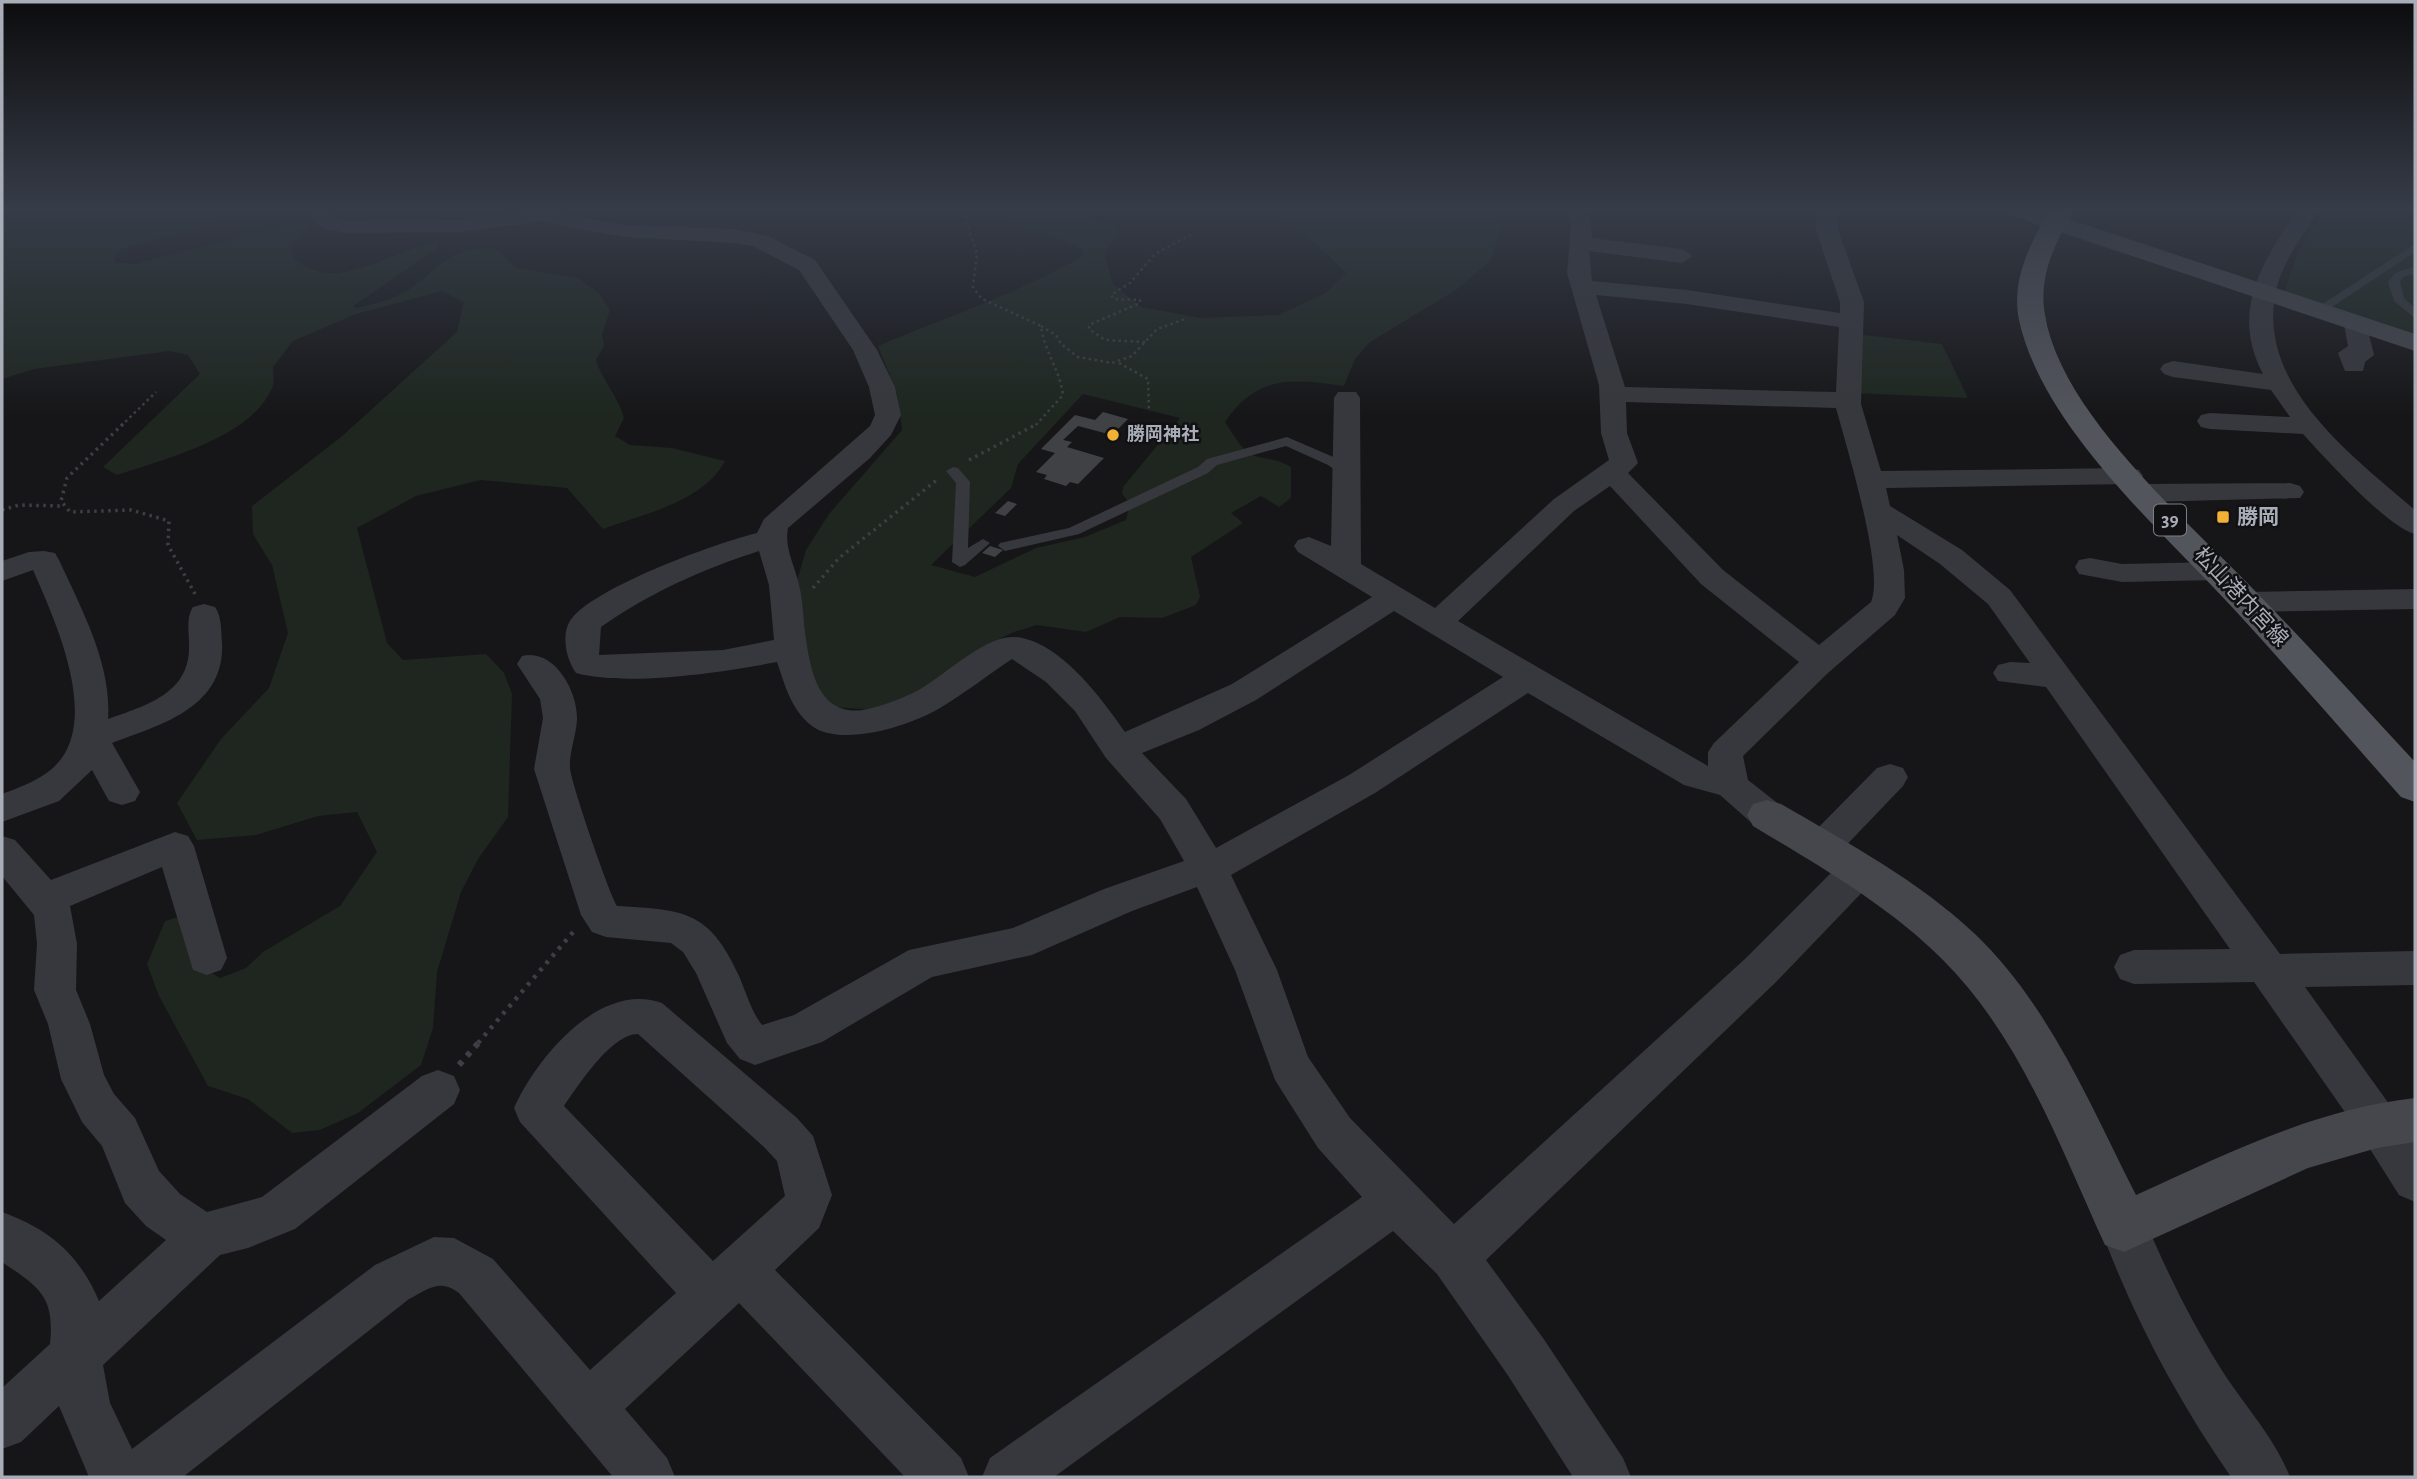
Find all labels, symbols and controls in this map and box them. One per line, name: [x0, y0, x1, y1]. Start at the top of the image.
place label: 勝岡神社: [1127, 424, 1199, 444]
marker: 勝岡神社: [1105, 427, 1121, 443]
road number: 39: [2154, 505, 2186, 536]
place label: 勝岡: [2237, 506, 2279, 528]
marker: 勝岡: [2215, 509, 2231, 525]
street label: 松山港内宮線: [2190, 543, 2292, 650]

